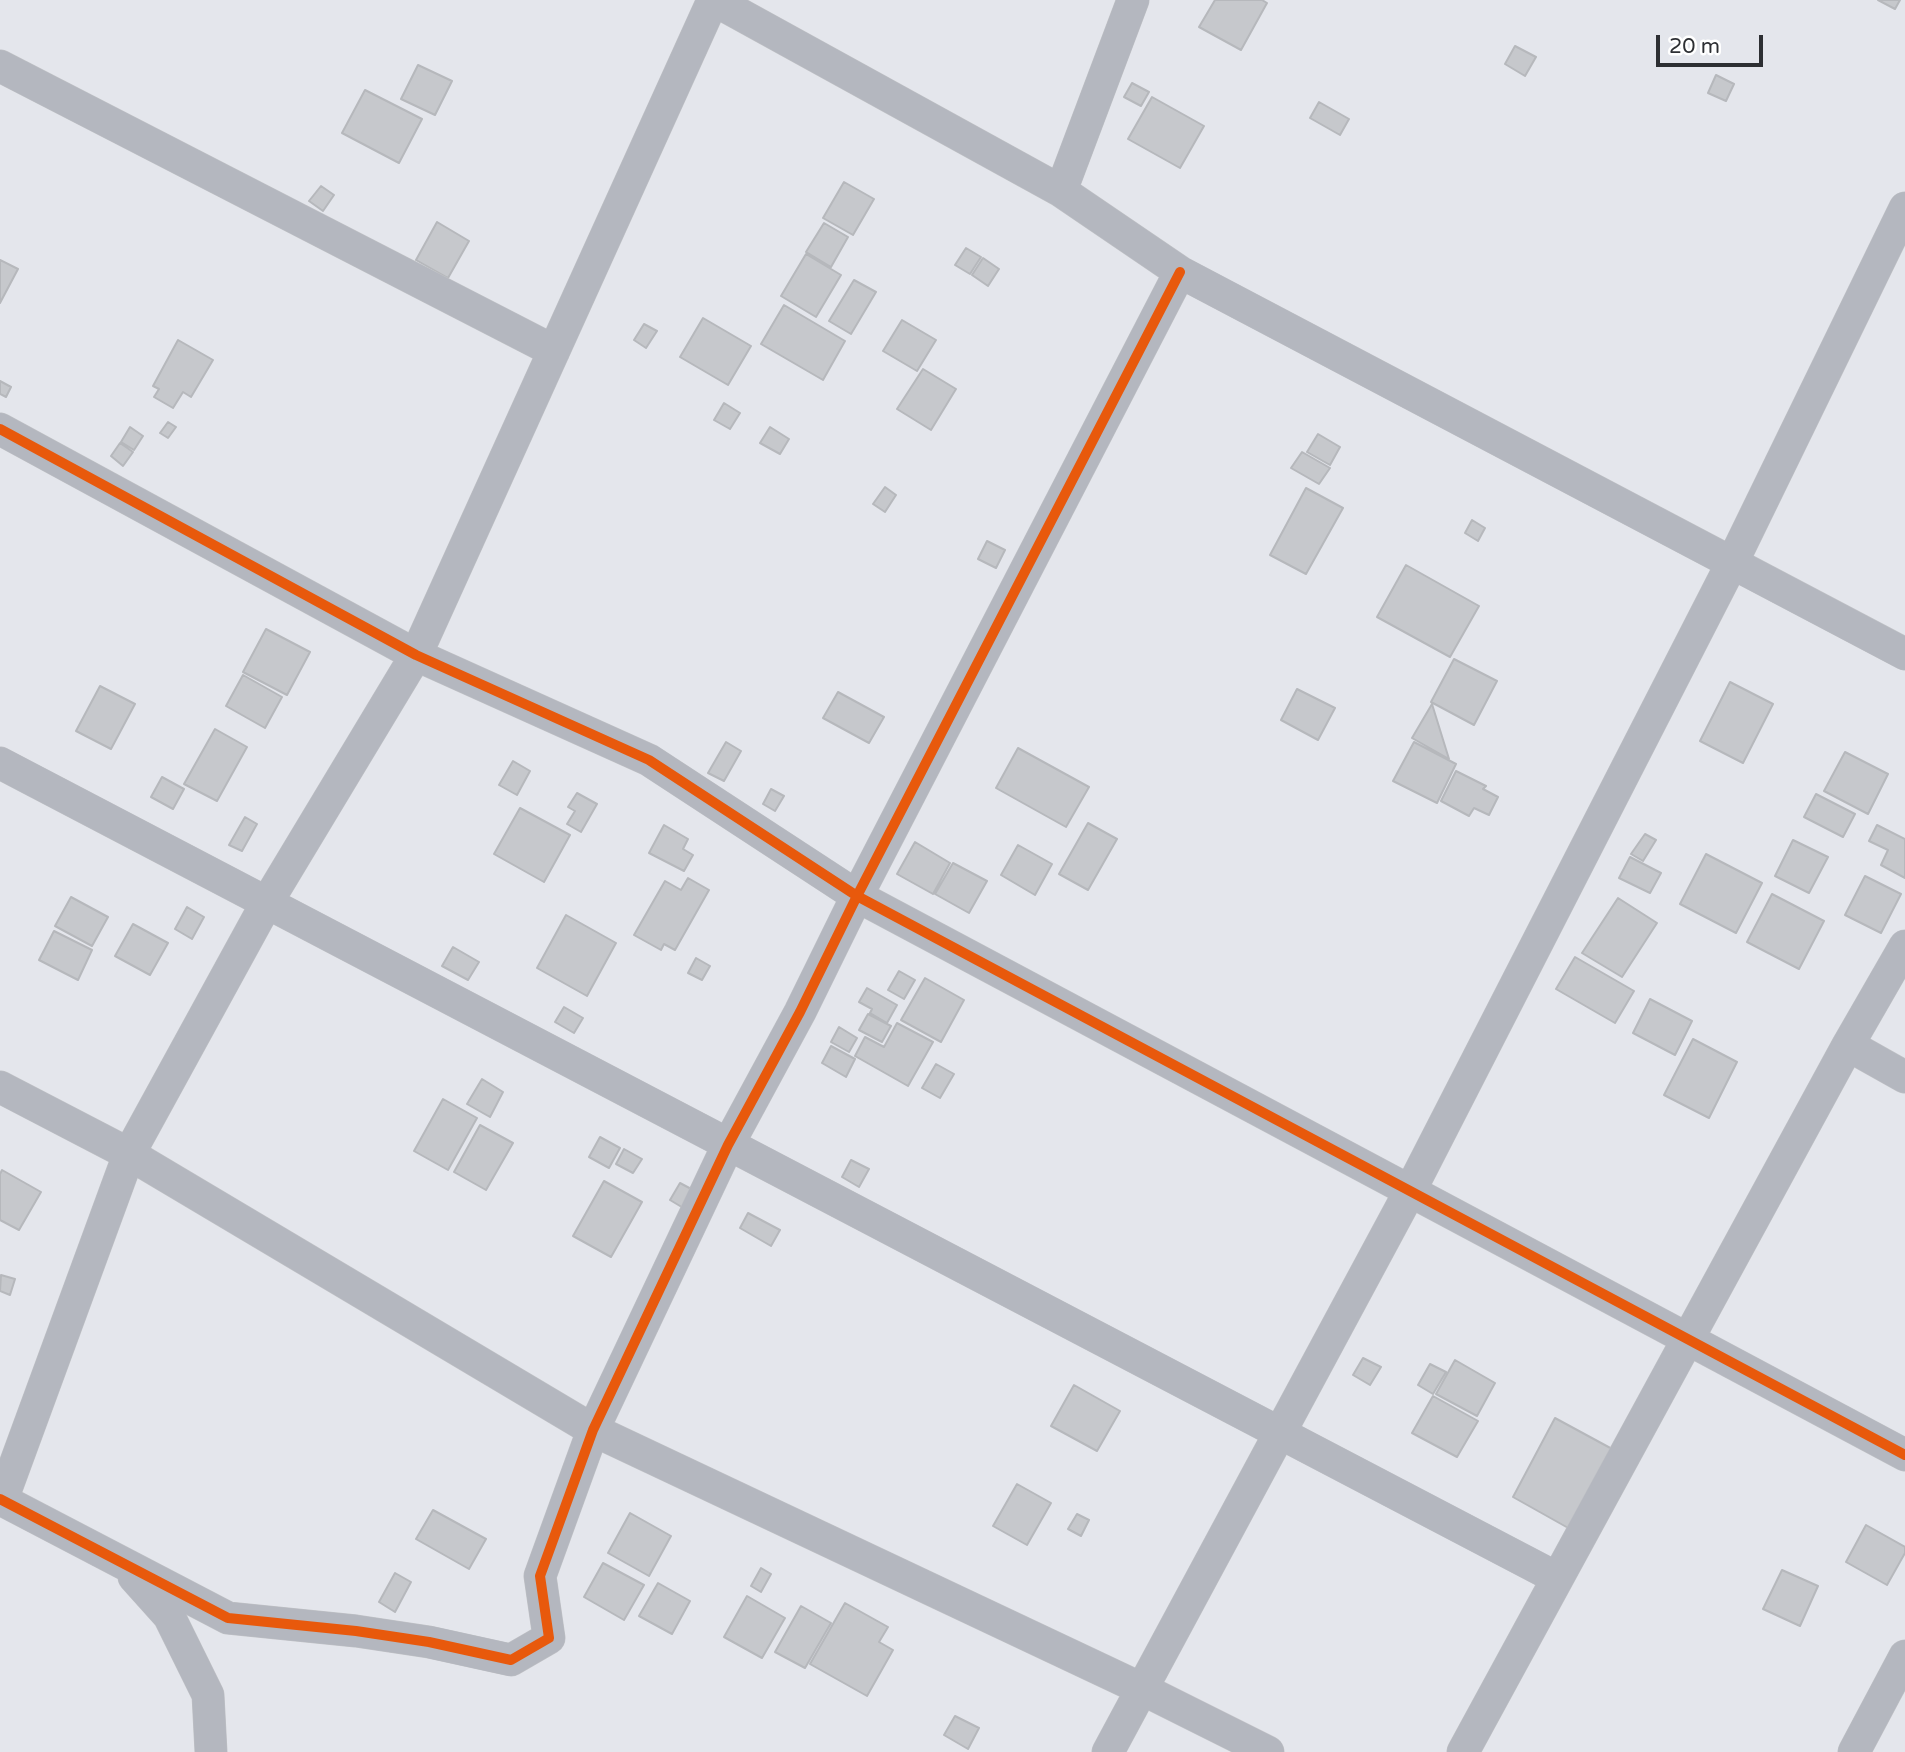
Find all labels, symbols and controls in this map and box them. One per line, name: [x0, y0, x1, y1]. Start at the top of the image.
scale bar: [1660, 21, 1767, 65]
text: 20 m: [1669, 34, 1720, 59]

